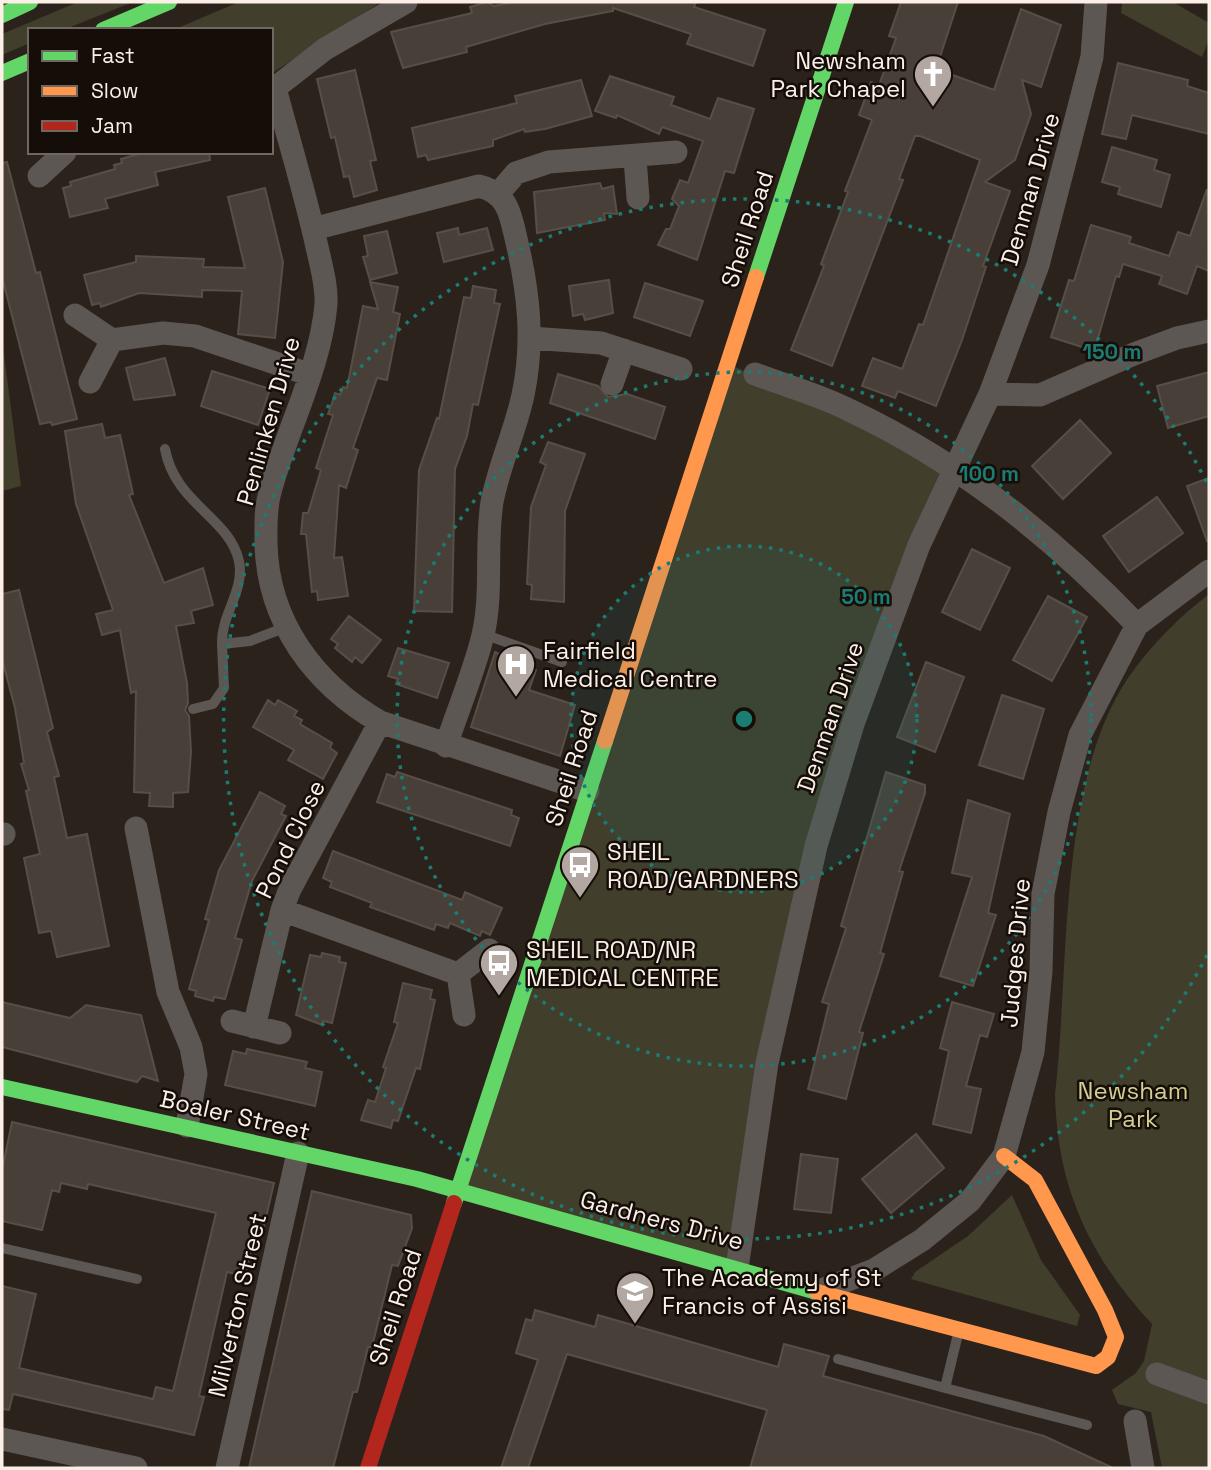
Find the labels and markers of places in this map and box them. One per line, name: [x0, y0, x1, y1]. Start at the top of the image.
place label: Newsham Park Chapel: [770, 45, 906, 104]
church icon: Newsham Park Chapel: [912, 53, 954, 108]
place label: Fairfield Medical Centre: [543, 635, 717, 694]
hospital icon: Fairfield Medical Centre: [495, 643, 537, 698]
centre of rings: [732, 707, 756, 731]
place label: SHEIL ROAD/GARDNERS: [607, 836, 799, 895]
bus stop icon: SHEIL ROAD/GARDNERS: [559, 844, 601, 899]
place label: SHEIL ROAD/NR MEDICAL CENTRE: [526, 934, 719, 993]
bus stop icon: SHEIL ROAD/NR MEDICAL CENTRE: [478, 942, 520, 997]
place label: The Academy of St Francis of Assisi: [662, 1262, 882, 1321]
school or university icon: The Academy of St Francis of Assisi: [614, 1270, 656, 1325]

